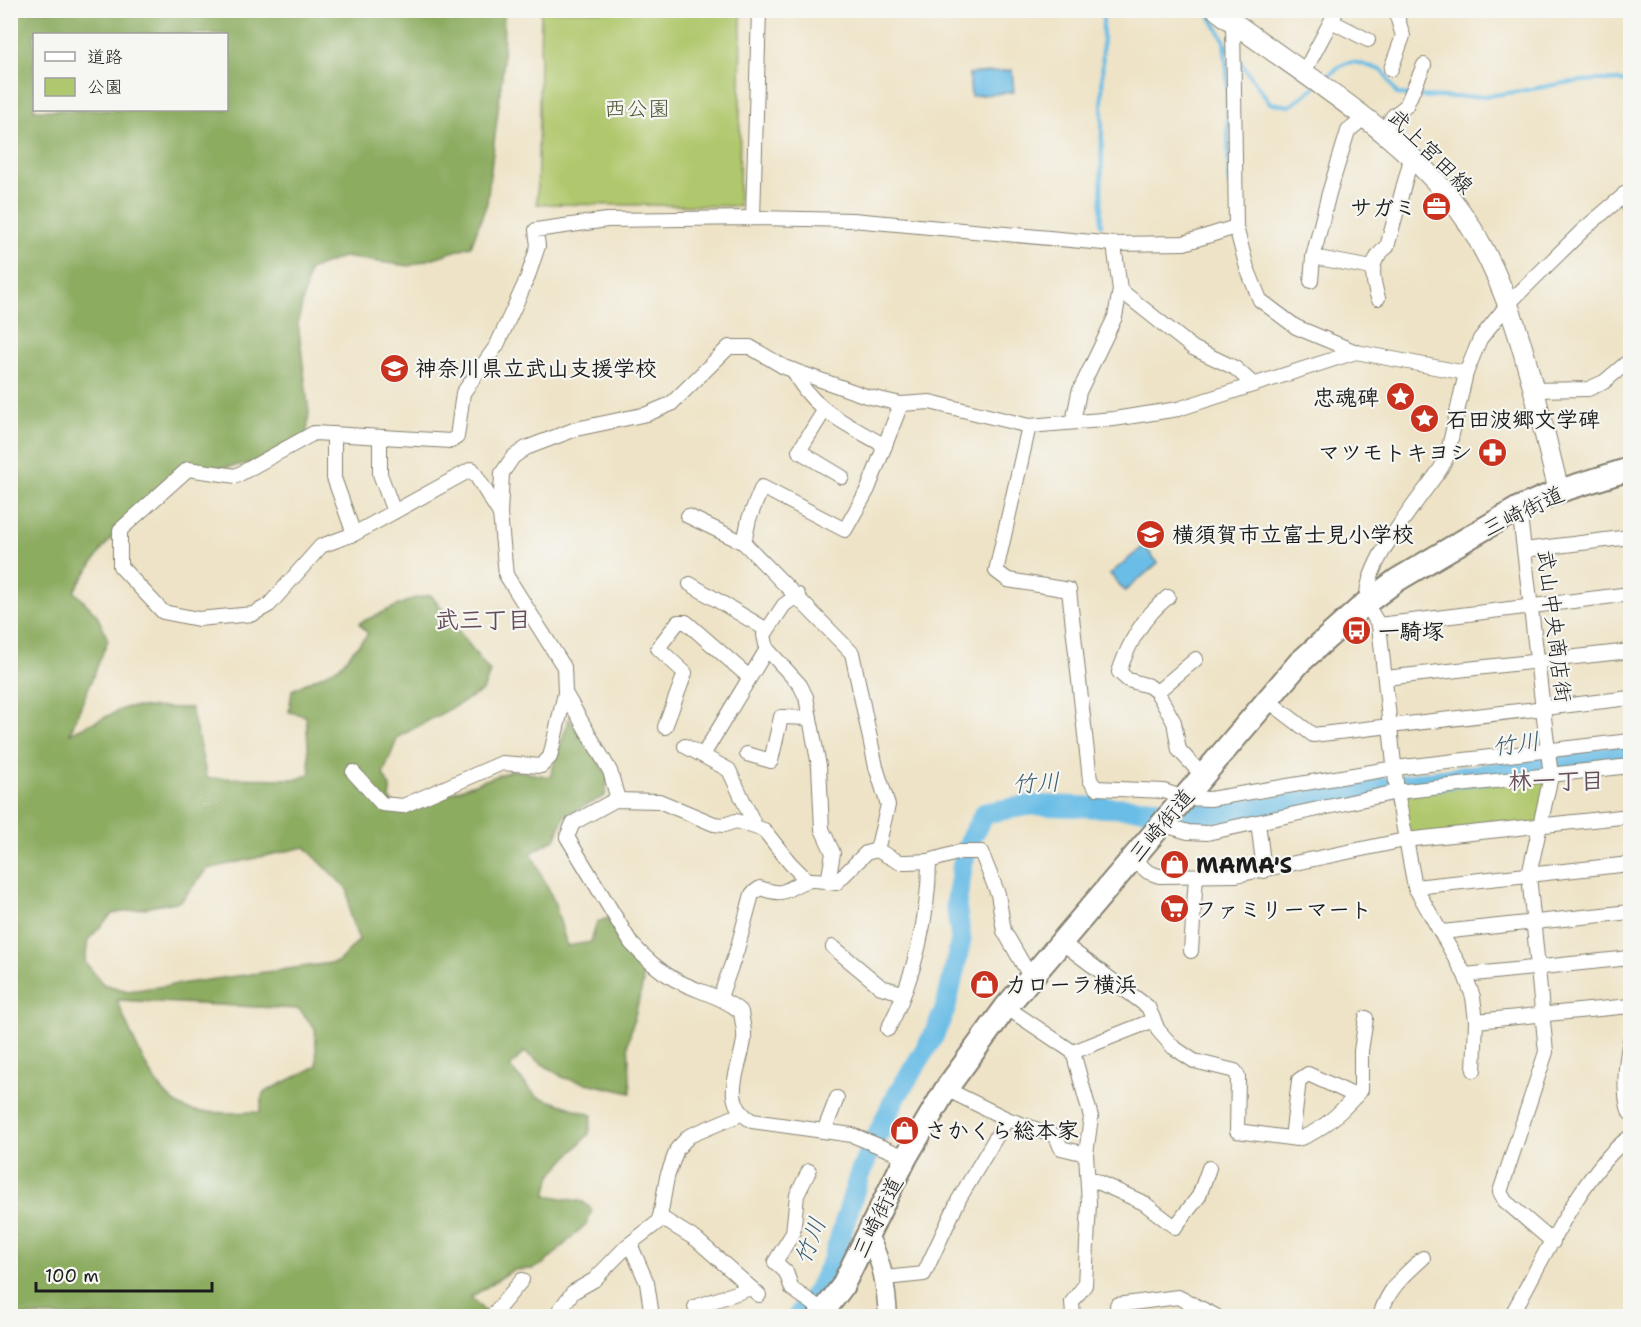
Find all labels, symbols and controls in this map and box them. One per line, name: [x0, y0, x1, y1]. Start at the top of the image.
legend: [33, 33, 228, 111]
text: 道路: [87, 45, 123, 69]
text: 公園: [87, 75, 123, 99]
park label: 西公園: [604, 94, 670, 123]
street label: 武上宮田線: [1381, 102, 1480, 201]
office icon: サガミ: [1421, 191, 1453, 223]
place label: サガミ: [1350, 193, 1416, 222]
school or university icon: 神奈川県立武山支援学校: [378, 352, 410, 384]
place label: 神奈川県立武山支援学校: [415, 354, 657, 383]
place icon: 忠魂碑: [1384, 381, 1416, 413]
place label: 忠魂碑: [1313, 383, 1379, 412]
place icon: 石田波郷文学碑: [1409, 403, 1441, 435]
place label: 石田波郷文学碑: [1446, 405, 1600, 434]
pharmacy icon: マツモトキヨシ: [1477, 436, 1509, 468]
place label: マツモトキヨシ: [1318, 438, 1472, 467]
street label: 三崎街道: [1477, 479, 1569, 544]
school or university icon: 横須賀市立富士見小学校: [1135, 518, 1167, 550]
place label: 横須賀市立富士見小学校: [1172, 520, 1414, 549]
street label: 武山中央商店街: [1531, 548, 1578, 704]
district label: 武三丁目: [435, 604, 531, 636]
bus stop icon: 一騎塚: [1341, 615, 1373, 647]
place label: 一騎塚: [1378, 617, 1444, 646]
water label: 竹川: [1490, 725, 1542, 763]
district label: 林一丁目: [1508, 765, 1604, 797]
water label: 竹川: [1011, 766, 1061, 800]
street label: 三崎街道: [1122, 782, 1201, 868]
shop icon: MAMA'S: [1159, 849, 1191, 881]
place label: MAMA'S: [1196, 851, 1292, 880]
supermarket icon: ファミリーマート: [1158, 893, 1190, 925]
place label: ファミリーマート: [1195, 895, 1372, 924]
shop icon: カローラ横浜: [968, 968, 1000, 1000]
place label: カローラ横浜: [1005, 970, 1137, 999]
shop icon: さかくら総本家: [888, 1114, 920, 1146]
place label: さかくら総本家: [925, 1116, 1079, 1145]
street label: 三崎街道: [845, 1171, 910, 1263]
water label: 竹川: [786, 1213, 834, 1269]
scale bar: [36, 1255, 212, 1293]
text: 100 m: [45, 1264, 99, 1288]

